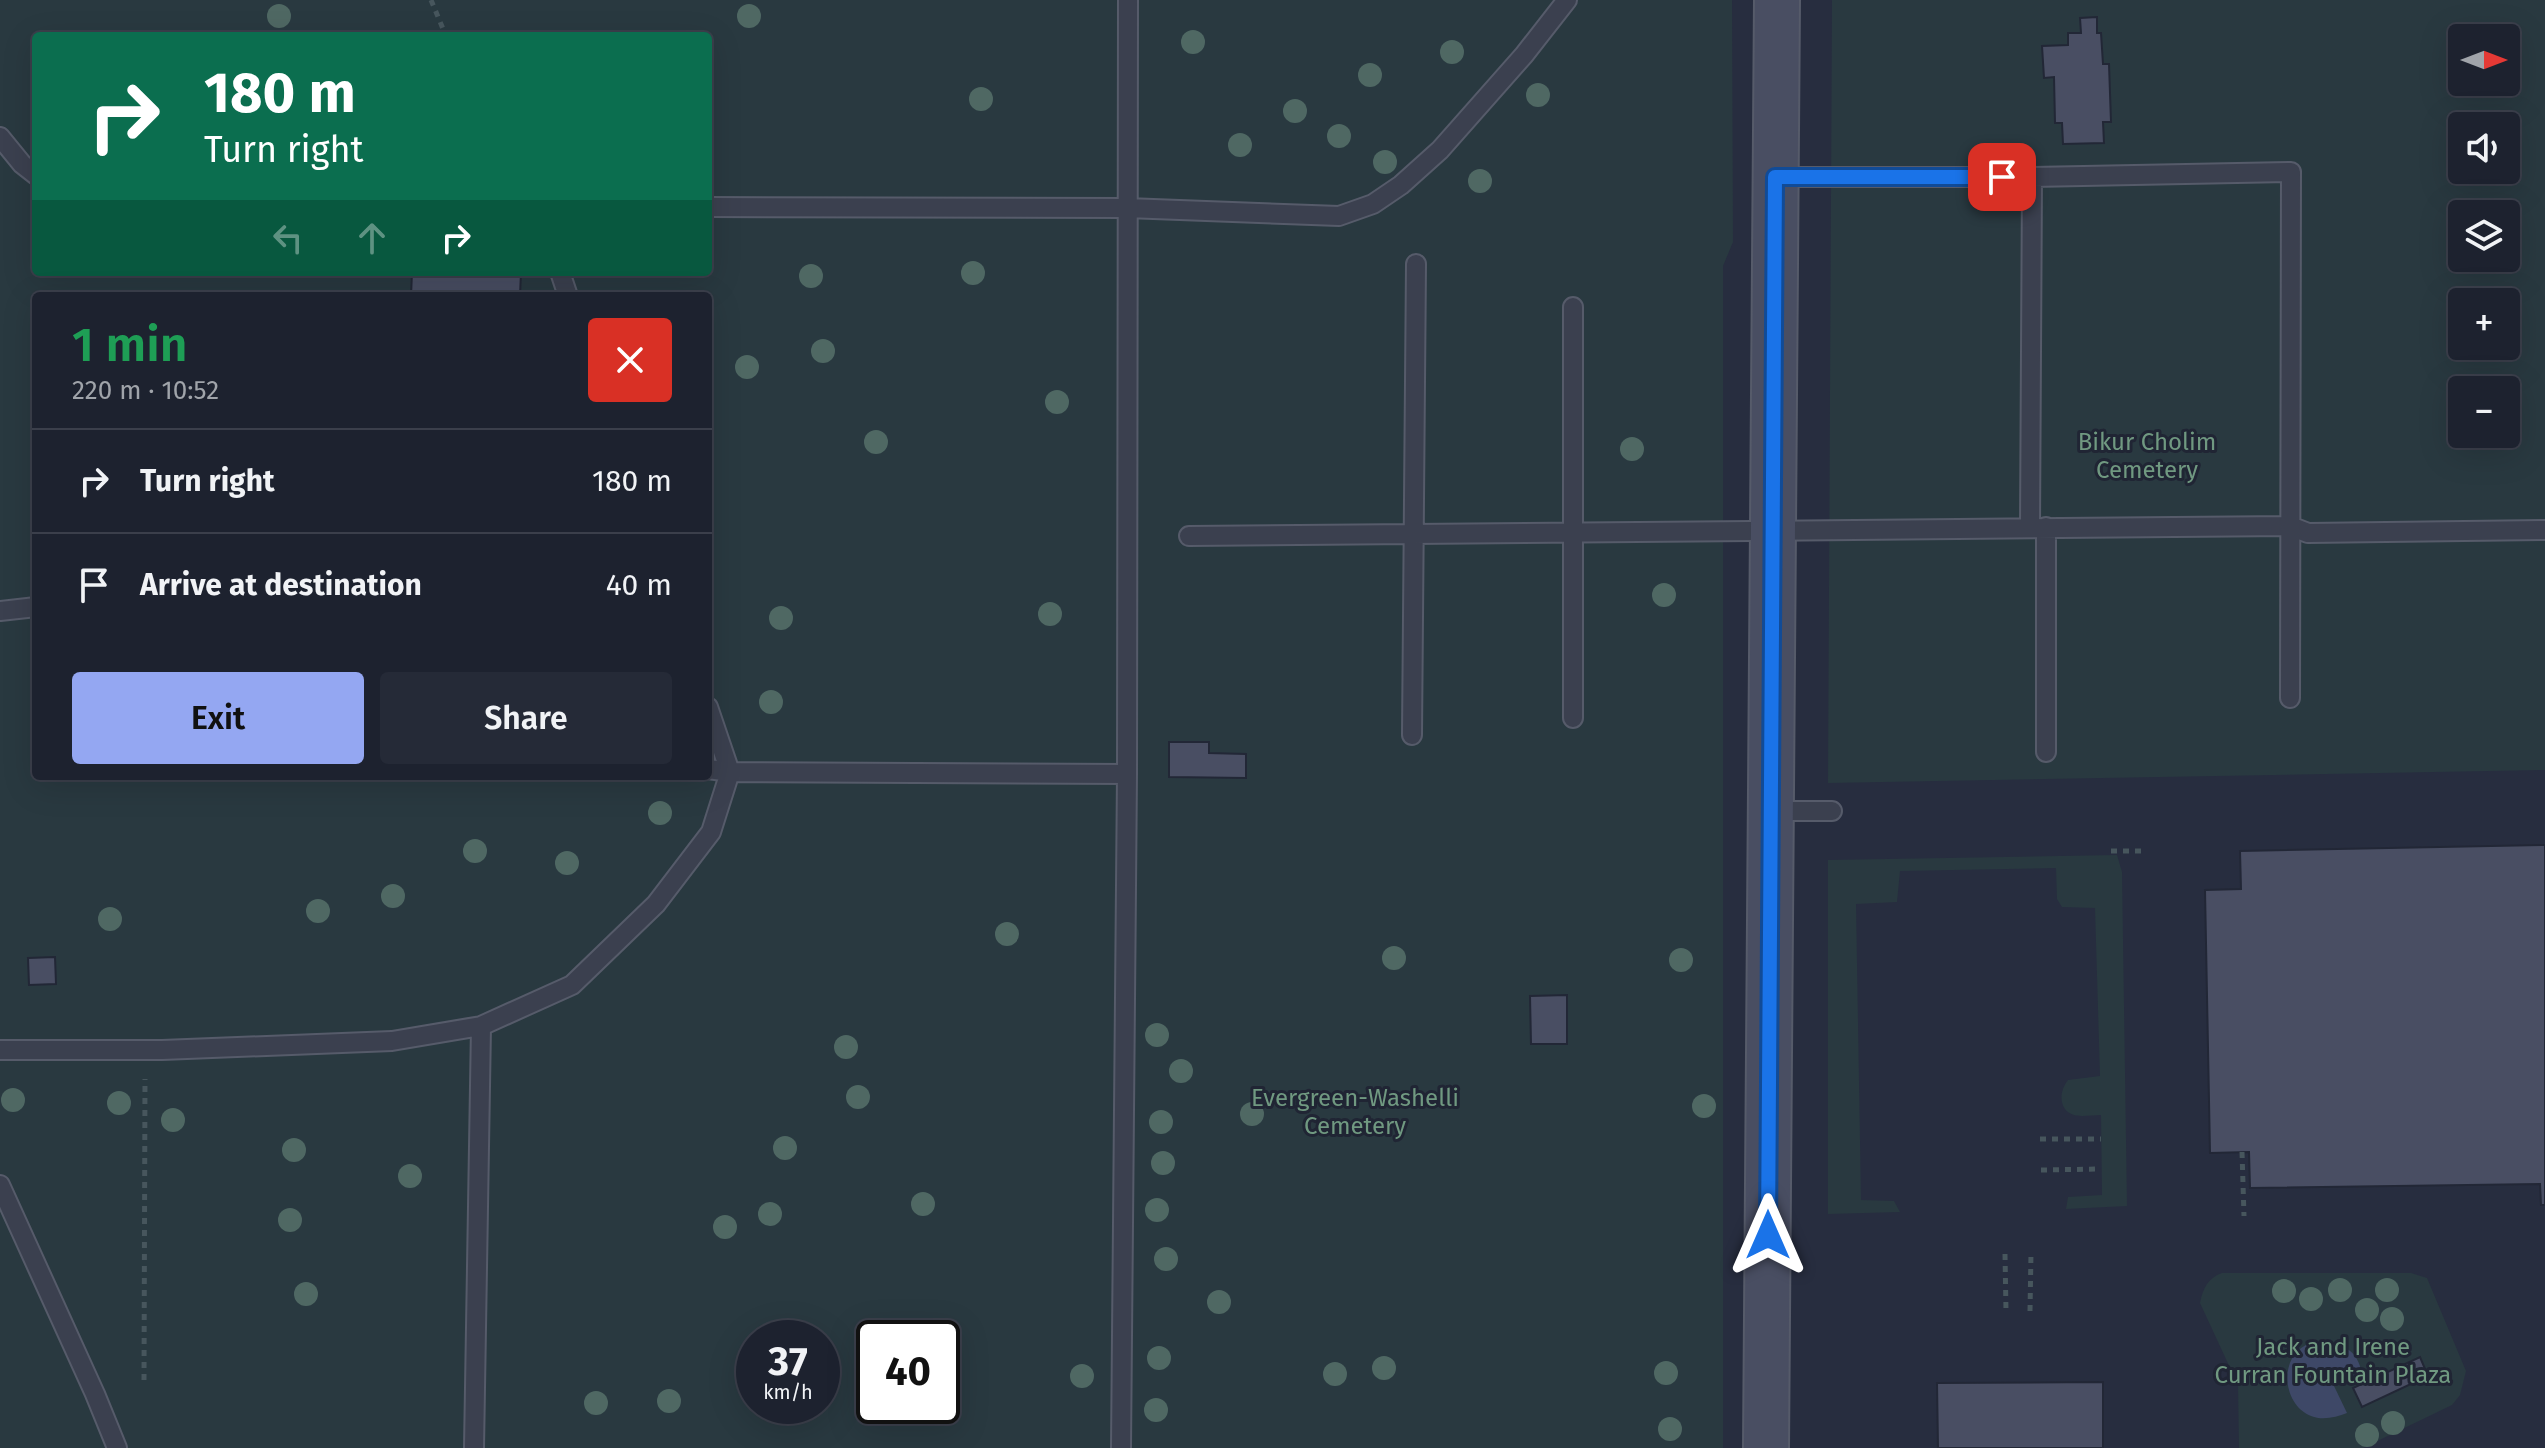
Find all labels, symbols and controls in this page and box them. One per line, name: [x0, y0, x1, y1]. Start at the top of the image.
north arrow: [2448, 24, 2520, 96]
map controls: [2448, 24, 2520, 448]
text: 180 m: [204, 60, 356, 127]
icon: right: [72, 64, 176, 168]
button: sound: [2448, 112, 2520, 184]
text: Turn right: [204, 128, 364, 172]
pin: [1968, 143, 2036, 211]
icon: arrive: [1980, 155, 2024, 199]
button: layers: [2448, 200, 2520, 272]
icon: left: [266, 216, 310, 260]
icon: ahead: [350, 216, 394, 260]
icon: right: [434, 216, 478, 260]
button: +: [2448, 288, 2520, 360]
text: 1 min: [72, 316, 188, 374]
button: close: [588, 318, 672, 402]
text: 220 m · 10:52: [72, 375, 219, 406]
button: −: [2448, 376, 2520, 448]
park label: Bikur Cholim Cemetery: [2078, 428, 2216, 484]
icon: right: [72, 459, 116, 503]
text: Turn right: [140, 463, 275, 499]
text: 180 m: [592, 463, 672, 499]
icon: arrive: [72, 563, 116, 607]
text: Arrive at destination: [140, 567, 422, 603]
text: 40 m: [606, 567, 672, 603]
button: Exit: [72, 672, 364, 764]
button: Share: [380, 672, 672, 764]
park label: Evergreen-Washelli Cemetery: [1251, 1084, 1459, 1140]
position arrow: [1726, 1193, 1810, 1277]
speed limit sign: 40: [856, 1320, 960, 1424]
park label: Jack and Irene Curran Fountain Plaza: [2215, 1333, 2451, 1389]
text: 37: [768, 1338, 808, 1386]
text: km/h: [763, 1380, 813, 1404]

